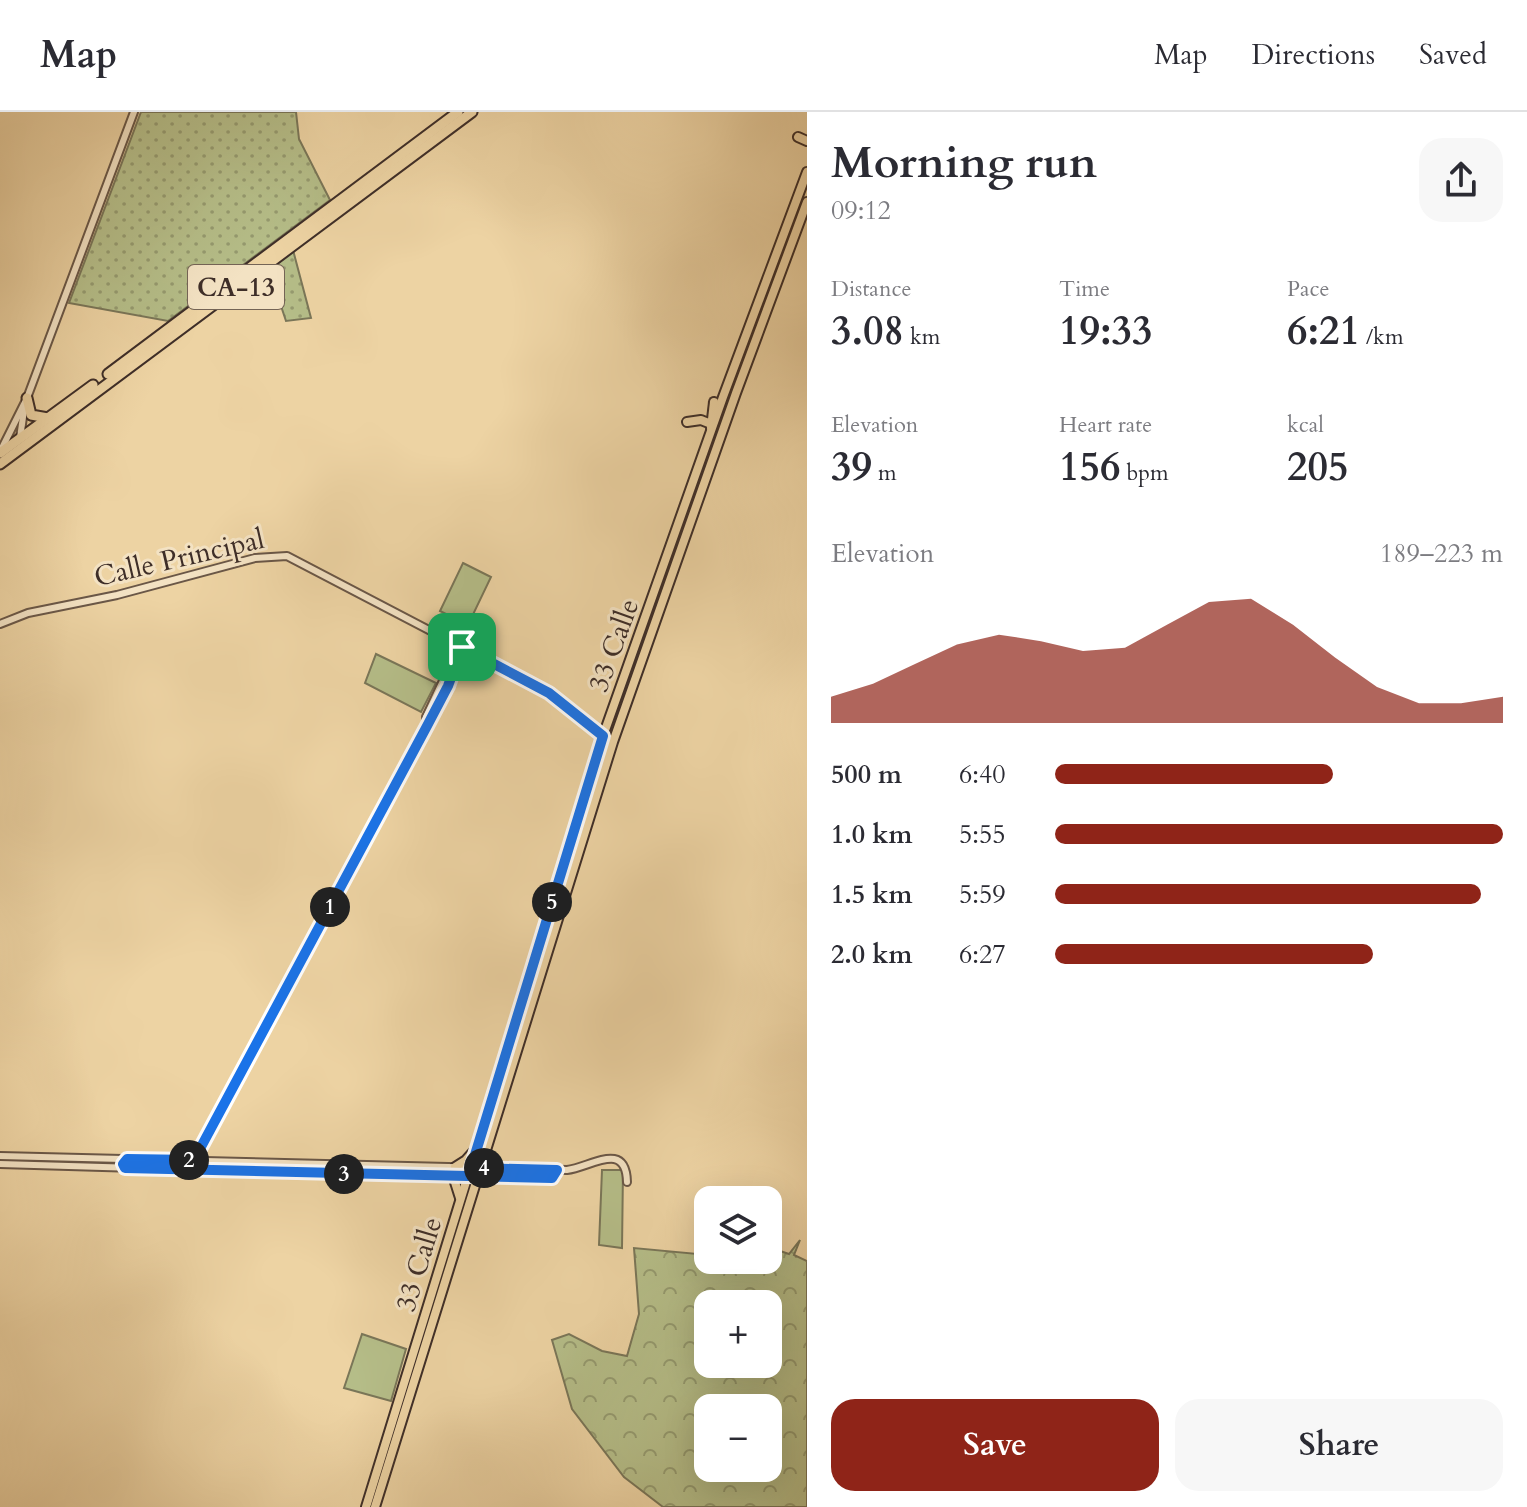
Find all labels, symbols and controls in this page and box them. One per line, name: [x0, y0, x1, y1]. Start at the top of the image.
text: Map: [40, 29, 117, 81]
text: Map: [1154, 36, 1208, 74]
text: Directions: [1252, 36, 1375, 74]
text: Saved: [1419, 36, 1487, 74]
text: Morning run: [831, 133, 1097, 193]
button: share: [1419, 138, 1503, 222]
text: 09:12: [831, 193, 891, 228]
road number: CA-13: [188, 265, 284, 309]
text: Distance: [831, 274, 911, 304]
text: Time: [1059, 274, 1110, 304]
text: Pace: [1287, 274, 1330, 304]
text: 3.08: [831, 304, 904, 359]
text: 19:33: [1059, 304, 1153, 359]
text: 6:21: [1287, 304, 1360, 359]
text: km: [904, 322, 940, 352]
text: /km: [1360, 322, 1404, 352]
text: Elevation: [831, 410, 918, 440]
text: Heart rate: [1059, 410, 1152, 440]
text: kcal: [1287, 410, 1324, 440]
text: 39: [831, 440, 872, 495]
text: 156: [1059, 440, 1120, 495]
text: 205: [1287, 440, 1348, 495]
text: m: [872, 458, 897, 488]
text: bpm: [1120, 458, 1169, 488]
street label: Calle Principal: [91, 520, 268, 596]
text: Elevation: [831, 536, 934, 571]
text: 189–223 m: [1380, 536, 1503, 571]
street label: 33 Calle: [580, 593, 648, 697]
pin: [428, 613, 496, 681]
icon: arrive: [440, 625, 484, 669]
text: 500 m: [831, 757, 902, 792]
text: 6:40: [959, 757, 1006, 792]
text: 1.0 km: [831, 817, 912, 852]
text: 5:55: [959, 817, 1006, 852]
text: 1.5 km: [831, 877, 912, 912]
text: 5:59: [959, 877, 1006, 912]
pin: 5: [532, 882, 572, 922]
pin: 1: [310, 887, 350, 927]
text: 5: [546, 887, 558, 917]
text: 1: [324, 892, 336, 922]
text: 2.0 km: [831, 937, 912, 972]
text: 6:27: [959, 937, 1006, 972]
pin: 2: [169, 1140, 209, 1180]
text: 2: [183, 1145, 195, 1175]
pin: 4: [464, 1148, 504, 1188]
text: 4: [478, 1153, 490, 1183]
pin: 3: [324, 1154, 364, 1194]
text: 3: [338, 1159, 350, 1189]
map controls: [694, 1186, 782, 1482]
button: layers: [694, 1186, 782, 1274]
street label: 33 Calle: [387, 1213, 451, 1316]
button: +: [694, 1290, 782, 1378]
button: −: [694, 1394, 782, 1482]
button: Save: [831, 1399, 1159, 1491]
button: Share: [1175, 1399, 1503, 1491]

